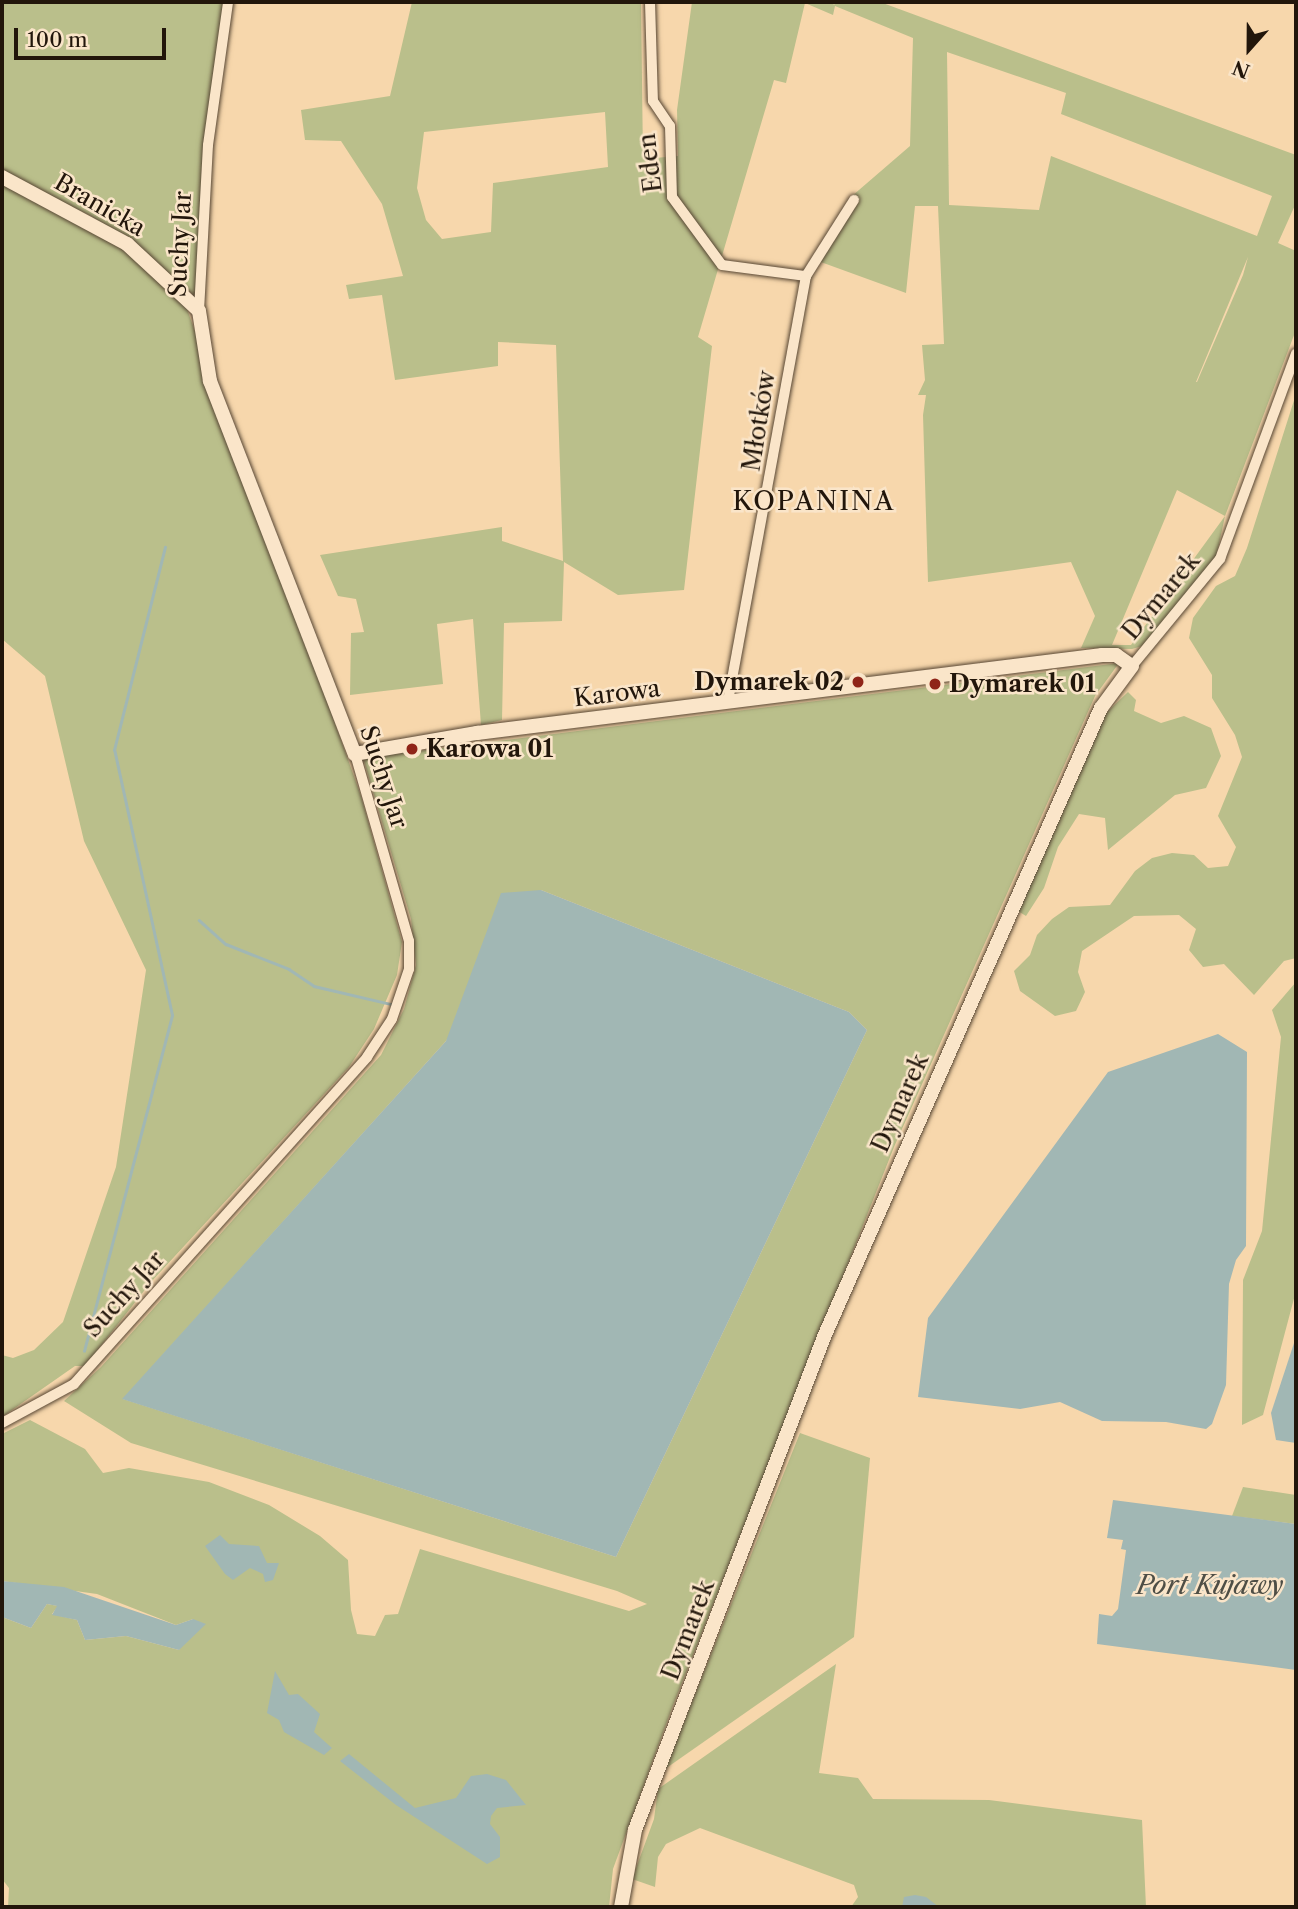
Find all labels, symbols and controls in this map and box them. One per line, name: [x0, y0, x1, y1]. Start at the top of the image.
scale bar: [18, 14, 170, 58]
north arrow: [1214, 14, 1284, 84]
text: 100 m: [27, 27, 88, 52]
text: N: [1229, 55, 1253, 83]
street label: Eden: [632, 132, 668, 194]
street label: Branicka: [49, 167, 151, 243]
street label: Suchy Jar: [163, 190, 197, 298]
street label: Młotków: [737, 369, 781, 473]
district label: KOPANINA: [733, 486, 895, 518]
street label: Dymarek: [1116, 547, 1206, 645]
place label: Dymarek 02: [694, 668, 844, 696]
place label: Dymarek 01: [949, 670, 1096, 698]
street label: Karowa: [572, 673, 662, 713]
marker: Dymarek 02: [850, 674, 866, 690]
marker: Dymarek 01: [927, 676, 943, 692]
street label: Suchy Jar: [354, 722, 414, 832]
place label: Karowa 01: [426, 735, 554, 763]
marker: Karowa 01: [404, 741, 420, 757]
street label: Dymarek: [866, 1049, 934, 1157]
street label: Suchy Jar: [78, 1245, 170, 1343]
water label: Port Kujawy: [1136, 1570, 1284, 1602]
street label: Dymarek: [656, 1576, 720, 1684]

